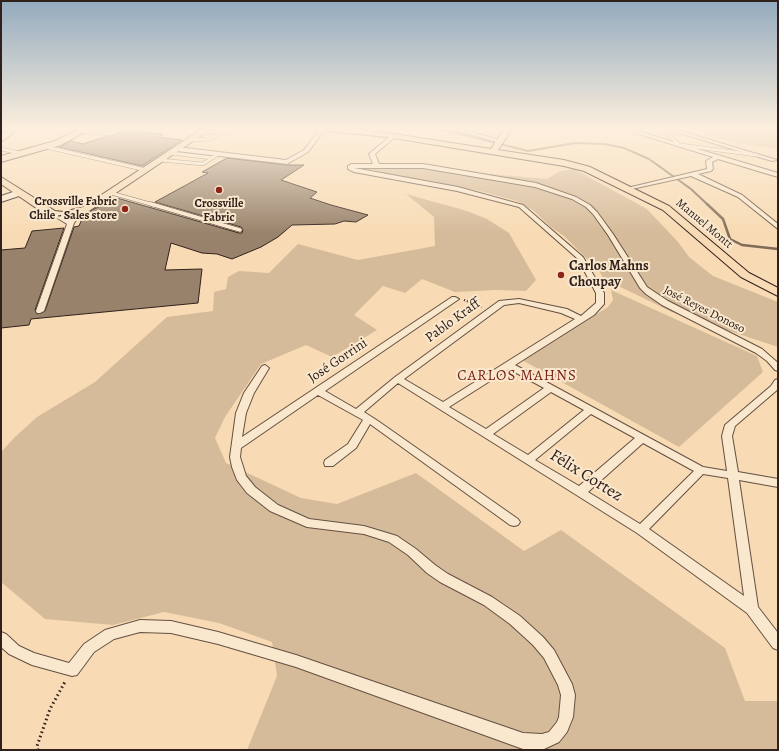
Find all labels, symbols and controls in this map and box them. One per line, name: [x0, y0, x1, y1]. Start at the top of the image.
marker: Crossville Fabric: [214, 185, 224, 195]
place label: Crossville Fabric Chile - Sales store: [29, 195, 117, 223]
street label: Manuel Montt: [673, 196, 735, 252]
place label: Crossville Fabric: [195, 197, 243, 225]
marker: Crossville Fabric Chile - Sales store: [120, 204, 130, 214]
place label: Carlos Mahns Choupay: [569, 259, 649, 292]
marker: Carlos Mahns Choupay: [556, 270, 566, 280]
street label: José Reyes Donoso: [661, 283, 747, 337]
street label: Pablo Kraff: [422, 296, 484, 346]
street label: José Gorrini: [305, 335, 371, 387]
district label: CARLOS MAHNS: [457, 367, 577, 385]
street label: Félix Cortez: [546, 446, 626, 506]

